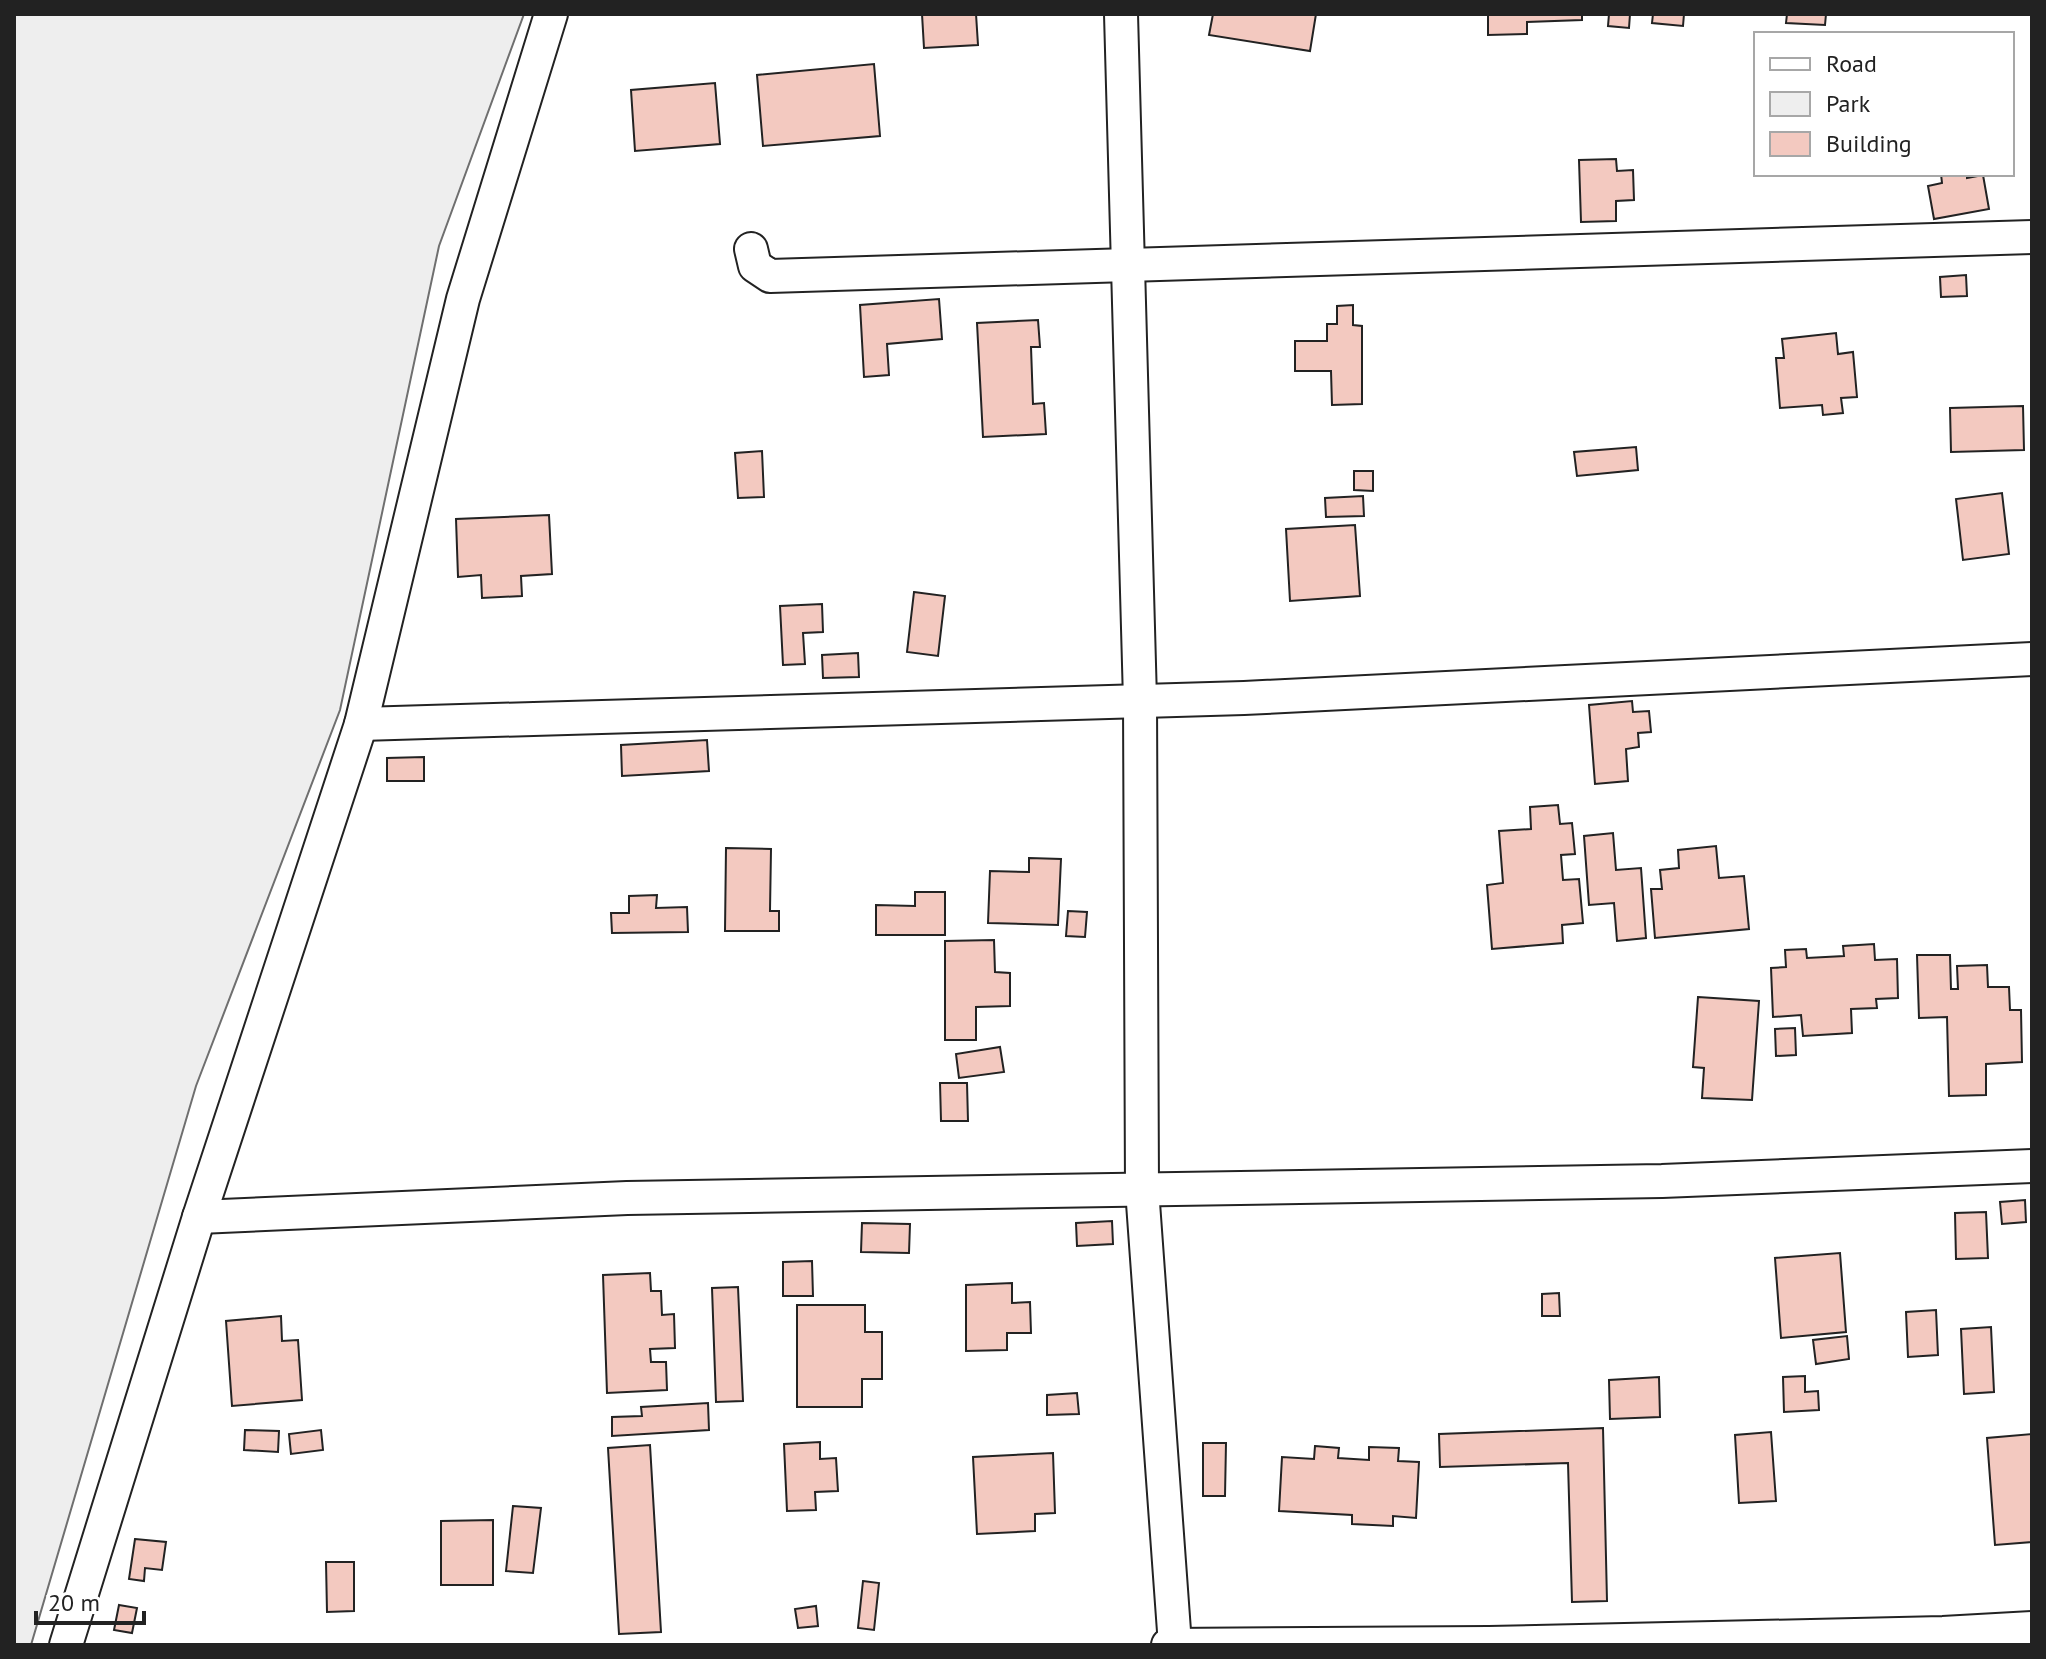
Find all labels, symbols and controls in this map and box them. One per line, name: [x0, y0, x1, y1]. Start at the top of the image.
legend: [1754, 32, 2014, 176]
text: Road: [1826, 48, 1877, 79]
text: Park: [1826, 88, 1871, 119]
text: Building: [1826, 128, 1912, 159]
scale bar: [36, 1575, 144, 1625]
text: 20 m: [48, 1587, 100, 1618]

